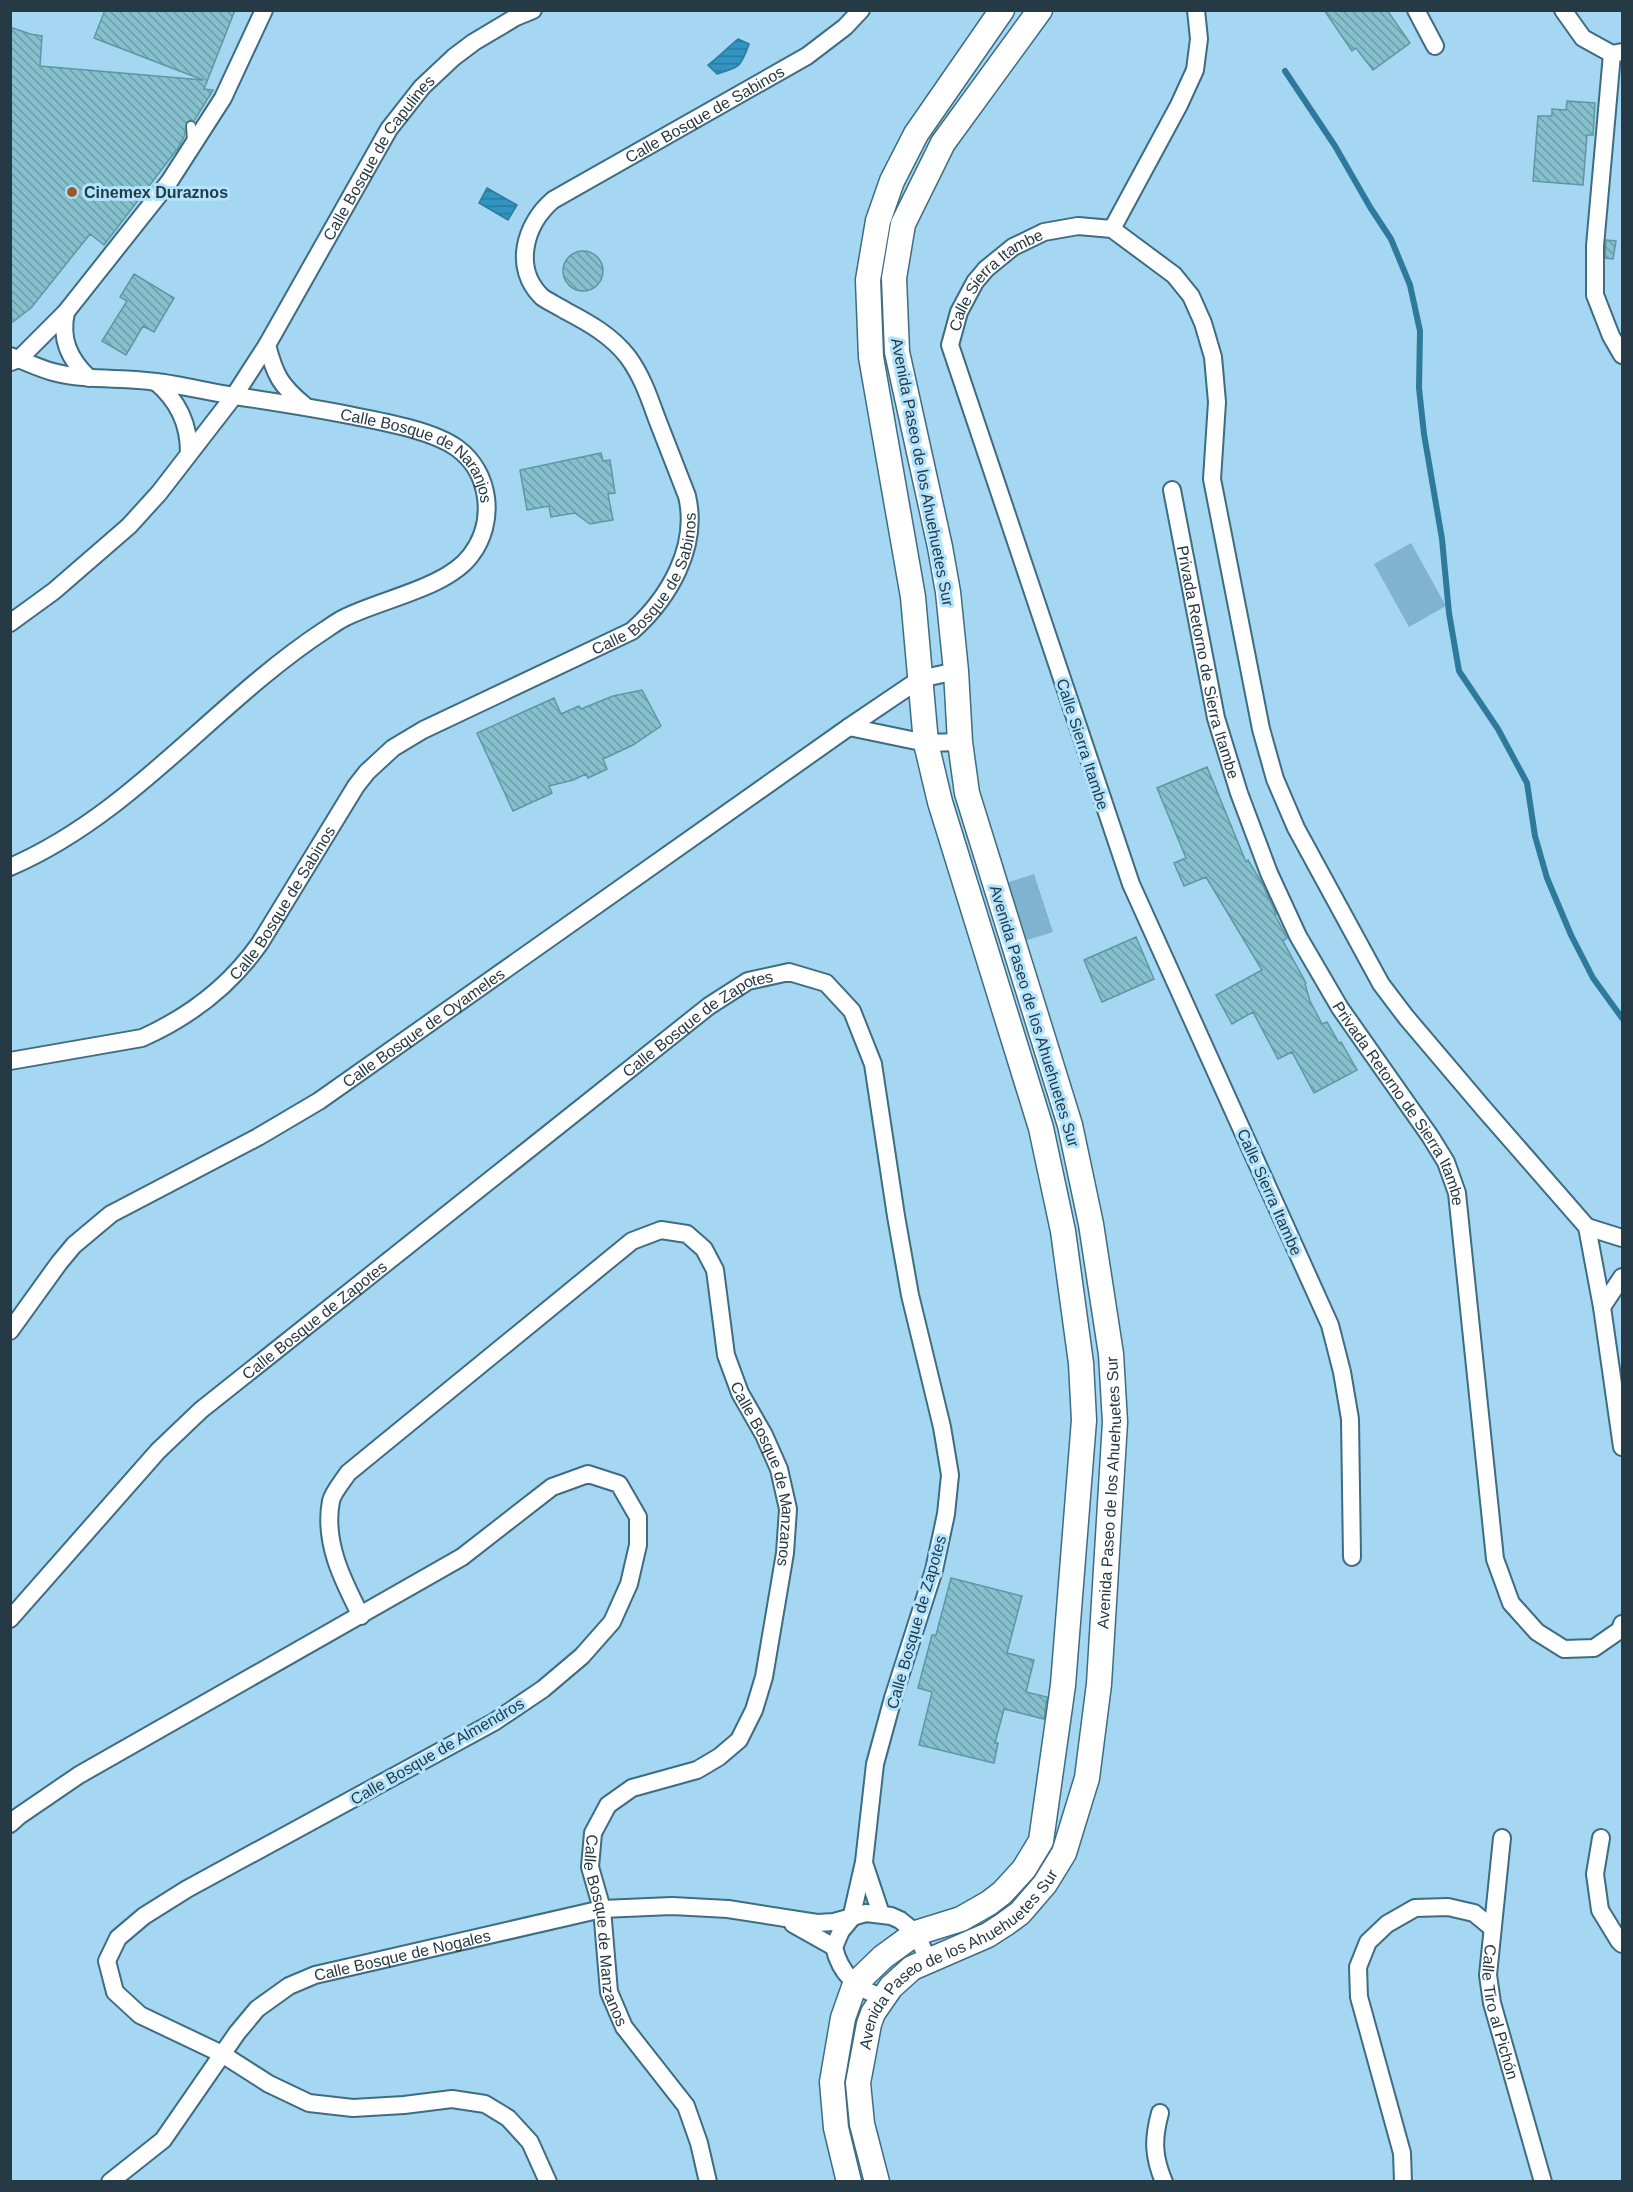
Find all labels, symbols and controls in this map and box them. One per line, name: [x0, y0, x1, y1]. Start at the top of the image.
street label: Calle Bosque de Sabinos: [622, 63, 787, 166]
street label: Calle Bosque de Capulines: [320, 72, 438, 243]
place label: Cinemex Duraznos: [84, 184, 228, 201]
marker: Cinemex Duraznos: [65, 185, 79, 199]
street label: Calle Sierra Itambe: [946, 226, 1046, 333]
street label: Avenida Paseo de los Ahuehuetes Sur: [888, 337, 957, 608]
street label: Calle Bosque de Naranjos: [339, 406, 495, 504]
street label: Calle Bosque de Sabinos: [589, 512, 699, 658]
street label: Privada Retorno de Sierra Itambe: [1174, 544, 1242, 781]
street label: Calle Sierra Itambe: [1053, 676, 1112, 812]
street label: Calle Bosque de Sabinos: [226, 823, 338, 983]
street label: Avenida Paseo de los Ahuehuetes Sur: [987, 883, 1083, 1150]
street label: Calle Bosque de Oyameles: [339, 965, 508, 1091]
street label: Calle Bosque de Zapotes: [619, 968, 775, 1080]
street label: Privada Retorno de Sierra Itambe: [1329, 999, 1466, 1207]
street label: Calle Sierra Itambe: [1234, 1126, 1305, 1258]
street label: Calle Bosque de Zapotes: [239, 1258, 390, 1383]
street label: Avenida Paseo de los Ahuehuetes Sur: [1094, 1355, 1124, 1629]
street label: Calle Bosque de Manzanos: [728, 1379, 796, 1568]
street label: Calle Bosque de Zapotes: [884, 1533, 949, 1711]
street label: Calle Bosque de Almendros: [348, 1695, 527, 1808]
street label: Calle Bosque de Manzanos: [581, 1834, 631, 2029]
street label: Avenida Paseo de los Ahuehuetes Sur: [856, 1866, 1061, 2051]
street label: Calle Bosque de Nogales: [312, 1927, 492, 1984]
street label: Calle Tiro al Pichón: [1479, 1944, 1521, 2081]

